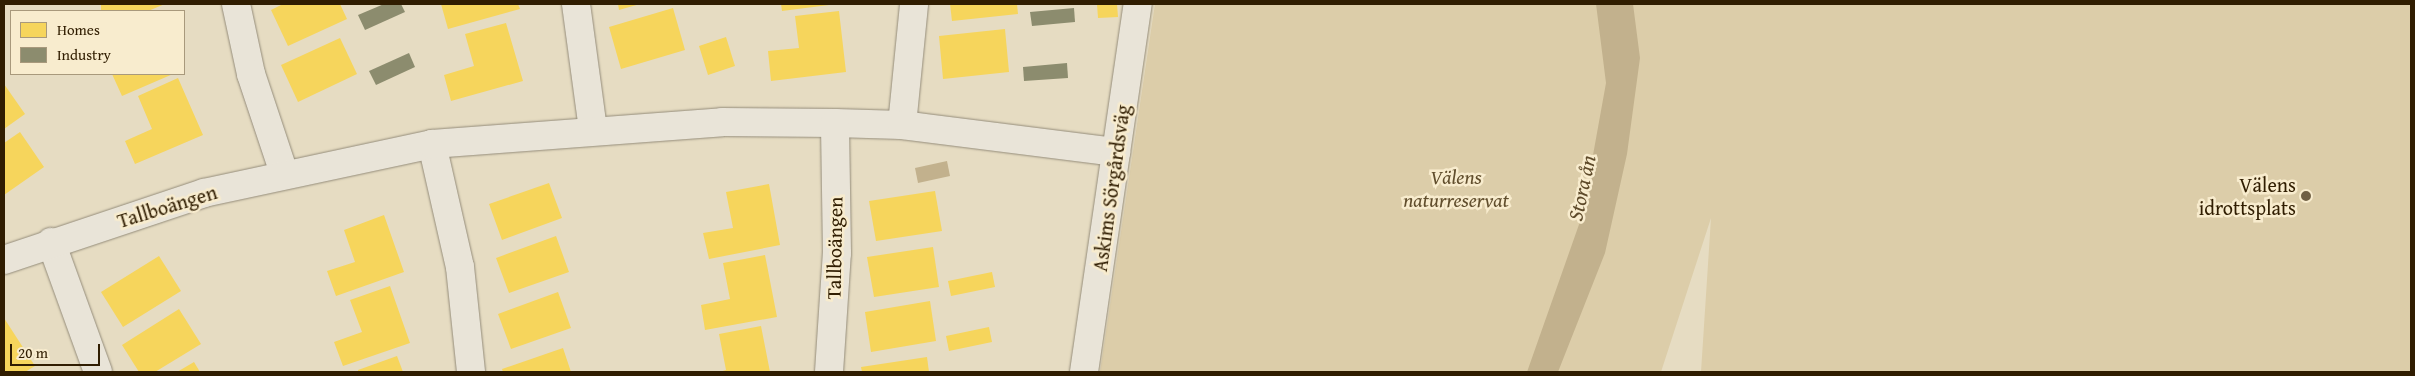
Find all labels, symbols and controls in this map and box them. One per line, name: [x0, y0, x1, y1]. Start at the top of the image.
legend: [10, 10, 185, 75]
text: Homes: [57, 19, 100, 40]
text: Industry: [57, 44, 111, 65]
street label: Askims Sörgårdsväg: [1087, 103, 1135, 273]
water label: Stora ån: [1563, 153, 1601, 223]
park label: Välens naturreservat: [1403, 165, 1509, 212]
place label: Välens idrottsplats: [2199, 173, 2296, 220]
street label: Tallboängen: [114, 179, 220, 233]
marker: Välens idrottsplats: [2300, 190, 2312, 202]
street label: Tallboängen: [821, 196, 847, 300]
scale bar: [12, 334, 102, 366]
text: 20 m: [18, 342, 48, 363]

